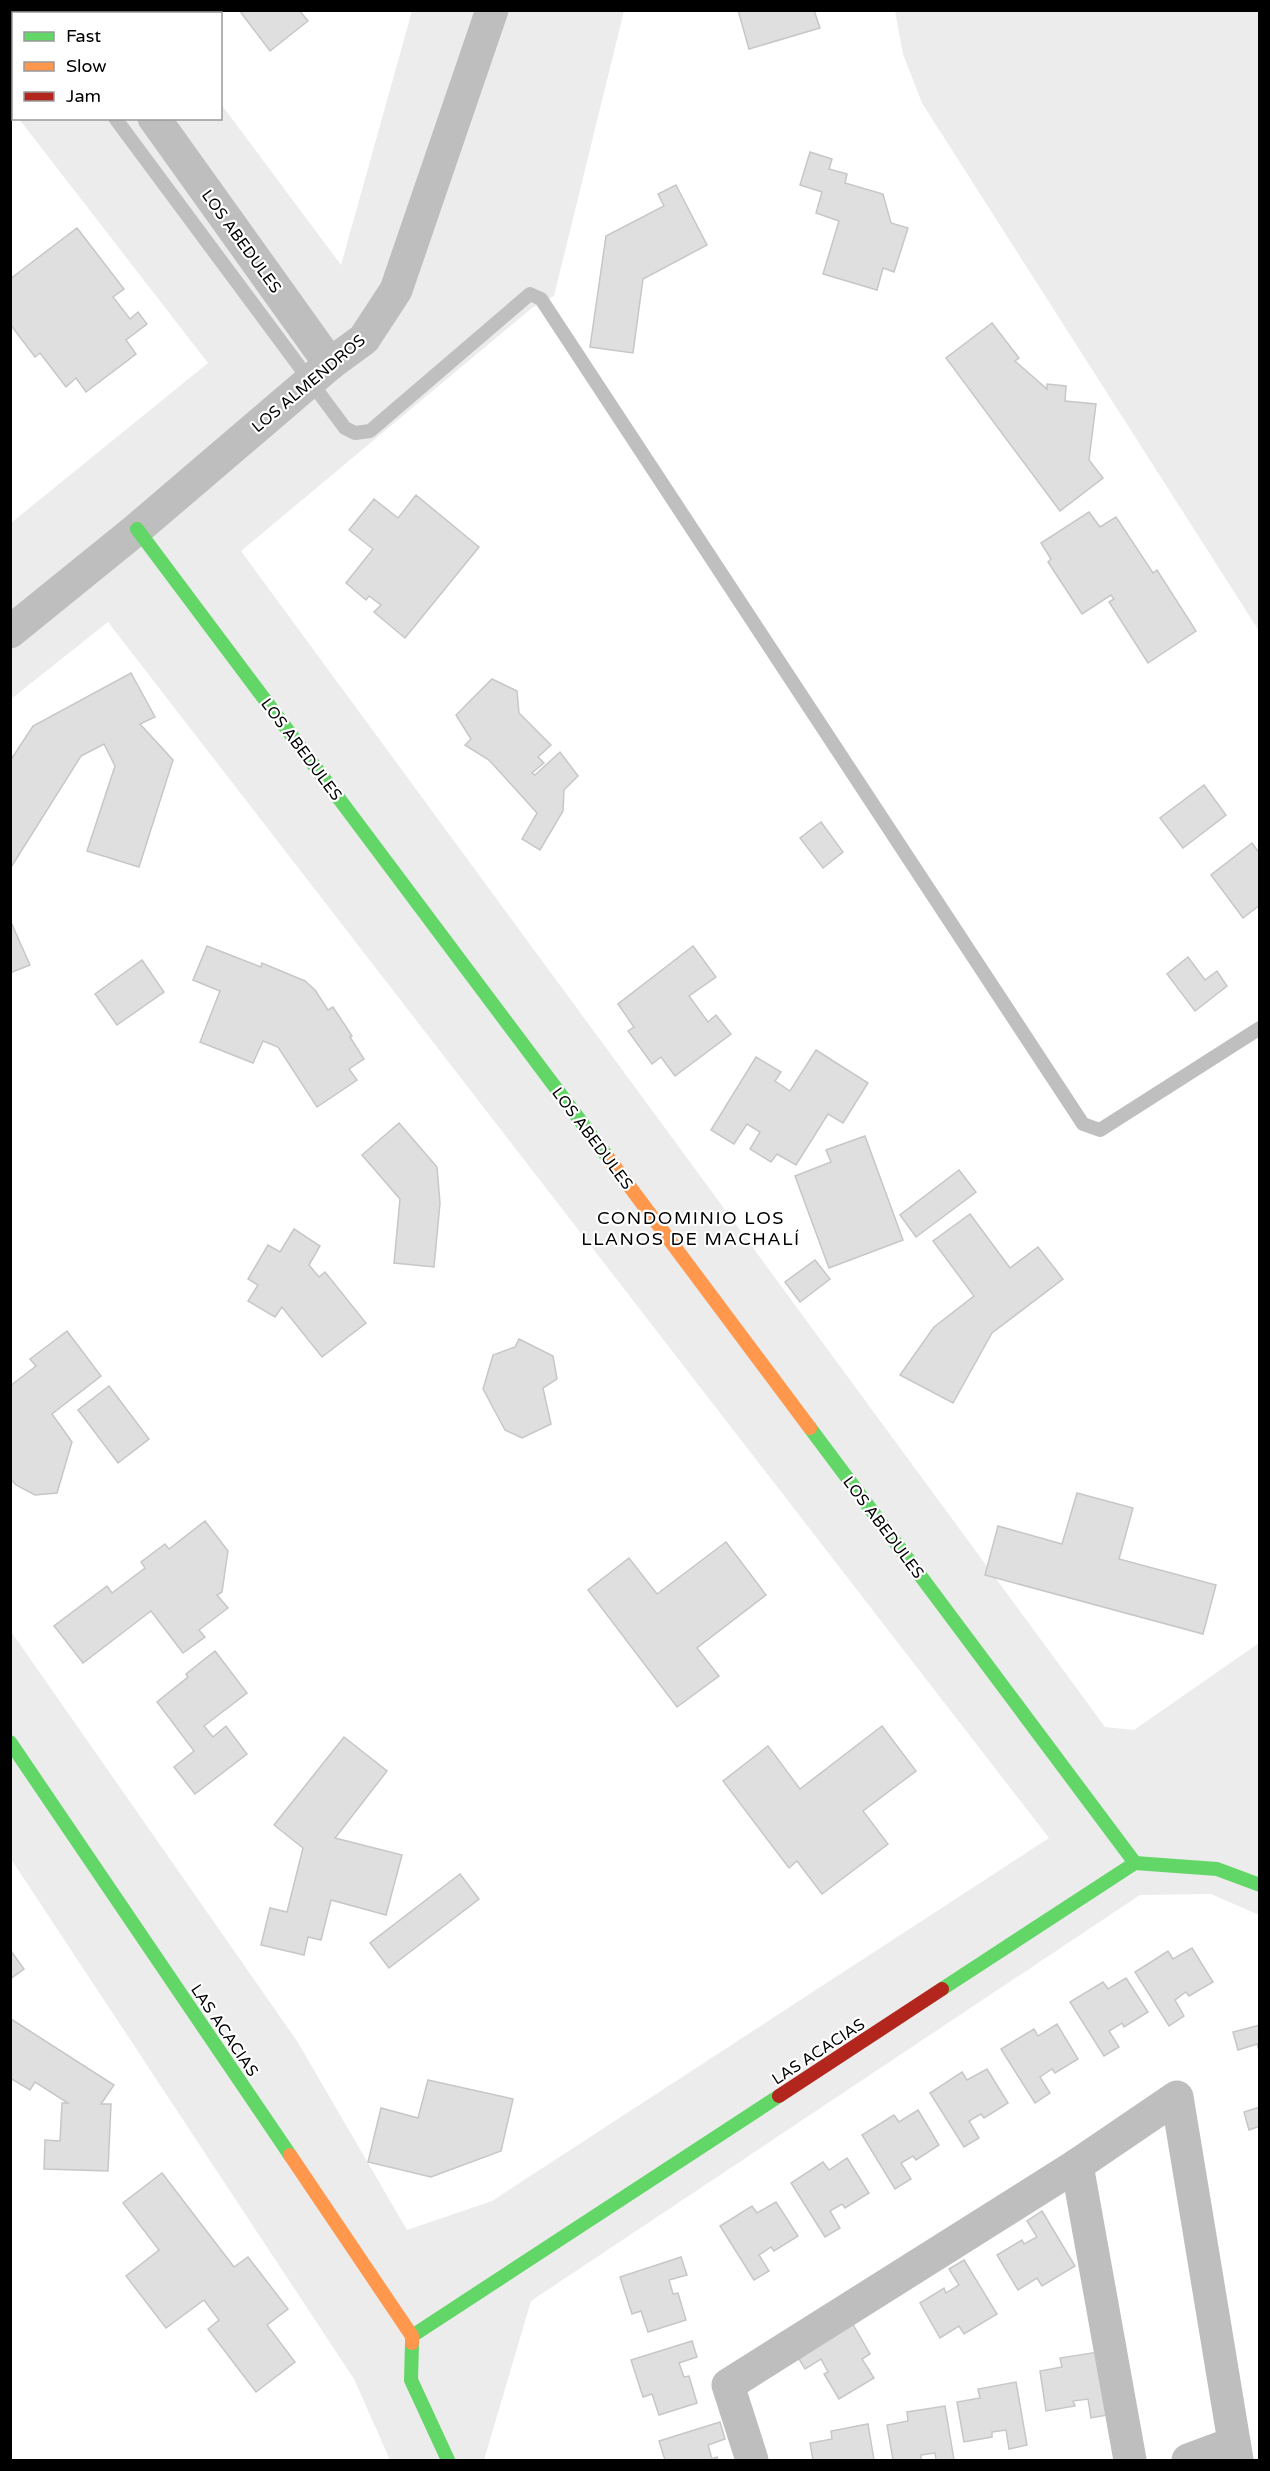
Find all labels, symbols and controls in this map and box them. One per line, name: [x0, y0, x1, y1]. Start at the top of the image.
legend: [12, 12, 222, 120]
text: Fast: [66, 25, 101, 47]
text: Slow: [66, 55, 107, 77]
text: Jam: [66, 85, 101, 107]
street label: LOS ABEDULES: [197, 186, 285, 297]
street label: LOS ALMENDROS: [248, 330, 370, 437]
street label: LOS ABEDULES: [256, 695, 346, 805]
street label: LOS ABEDULES: [547, 1084, 637, 1194]
district label: CONDOMINIO LOS LLANOS DE MACHALÍ: [581, 1207, 801, 1250]
street label: LOS ABEDULES: [838, 1473, 928, 1583]
street label: LAS ACACIAS: [186, 1981, 262, 2081]
street label: LAS ACACIAS: [768, 2014, 869, 2089]

